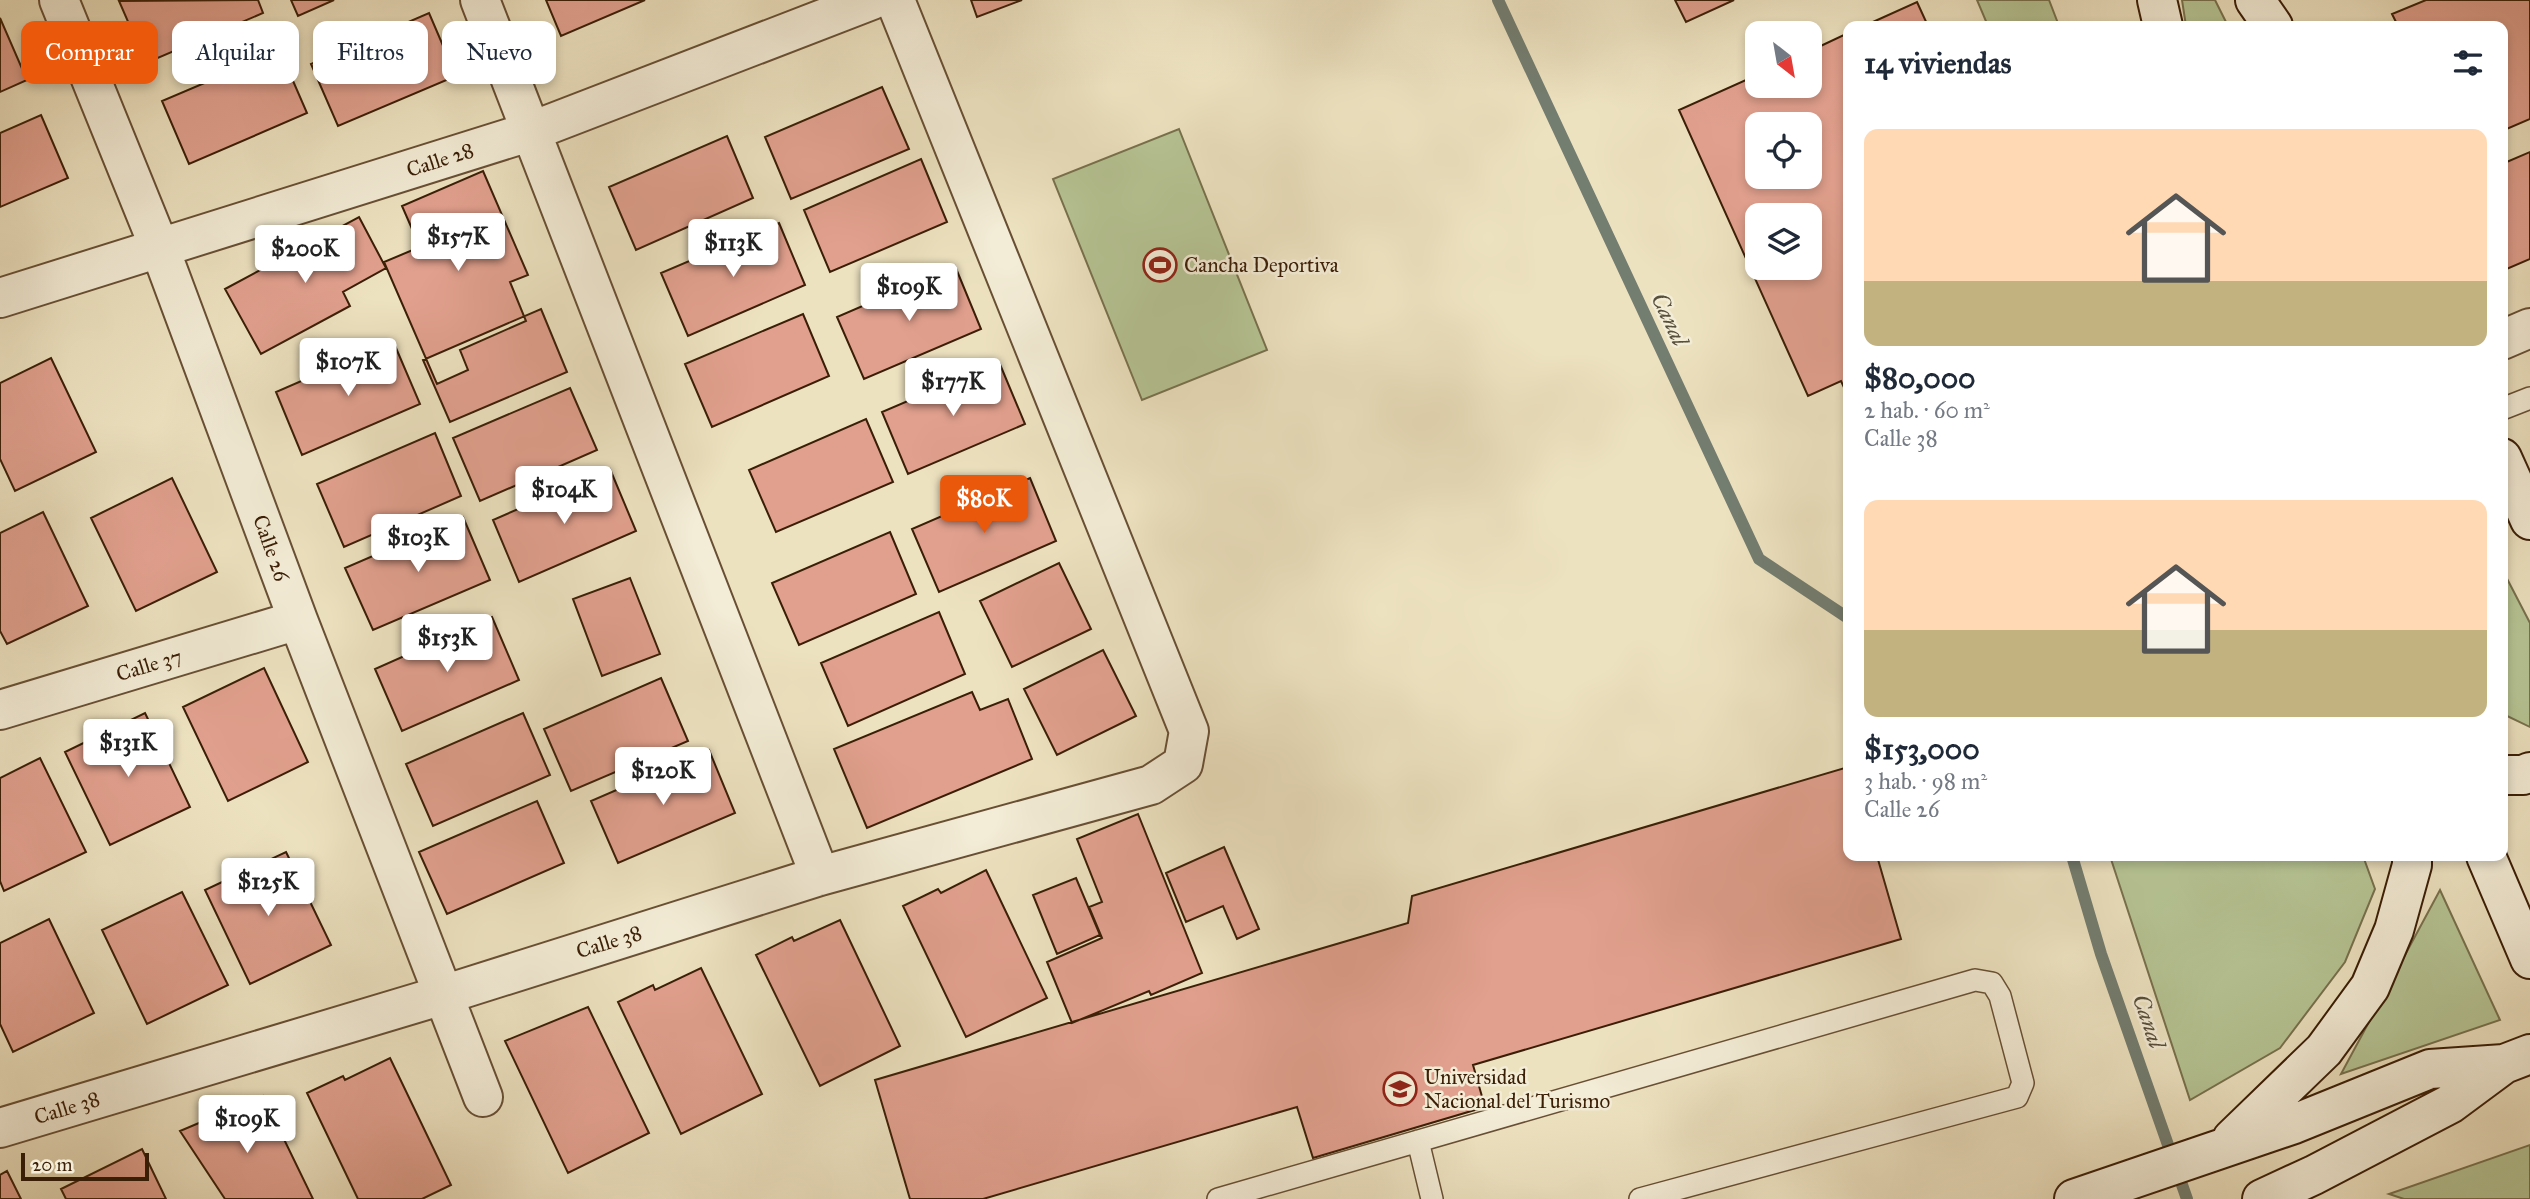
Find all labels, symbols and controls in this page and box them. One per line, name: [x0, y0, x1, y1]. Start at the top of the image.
chip: Comprar: [21, 21, 158, 84]
chip: Alquilar: [172, 21, 299, 84]
chip: Filtros: [313, 21, 428, 84]
chip: Nuevo: [442, 21, 556, 84]
north arrow: [1745, 21, 1822, 98]
map controls: [1745, 21, 1822, 280]
icon: filters: [2449, 44, 2487, 82]
text: 14 viviendas: [1864, 45, 2012, 81]
button: locate: [1745, 112, 1822, 189]
street label: Calle 28: [403, 137, 477, 183]
icon: home: [2113, 175, 2239, 301]
button: layers: [1745, 203, 1822, 280]
pin: $157K: [409, 214, 507, 273]
pin: $113K: [684, 219, 782, 279]
text: $157K: [427, 222, 489, 250]
pin: $200K: [256, 226, 354, 285]
text: $113K: [704, 228, 762, 256]
text: $200K: [271, 234, 339, 262]
sports icon: Cancha Deportiva: [1141, 246, 1179, 284]
place label: Cancha Deportiva: [1184, 252, 1339, 278]
pin: $109K: [860, 264, 958, 323]
text: $109K: [877, 272, 941, 300]
water label: Canal: [1646, 288, 1695, 352]
pin: $107K: [299, 338, 397, 398]
text: $107K: [316, 347, 380, 375]
pin: $177K: [904, 358, 1002, 418]
text: $80,000: [1864, 360, 1976, 396]
text: $177K: [921, 367, 985, 395]
text: 2 hab. · 60 m²: [1864, 396, 1990, 424]
text: Calle 38: [1864, 424, 1938, 452]
pin: $104K: [515, 466, 613, 526]
text: $104K: [531, 475, 597, 503]
pin: $80K: [943, 476, 1025, 535]
text: $80K: [956, 484, 1012, 512]
street label: Calle 26: [247, 511, 295, 586]
pin: $103K: [369, 514, 467, 574]
text: $103K: [387, 523, 449, 551]
icon: home: [2113, 546, 2239, 672]
pin: $153K: [398, 614, 496, 674]
text: $153K: [418, 623, 476, 651]
street label: Calle 37: [113, 643, 185, 687]
pin: $131K: [79, 720, 177, 779]
text: $131K: [99, 728, 157, 756]
text: $153,000: [1864, 731, 1980, 767]
pin: $120K: [614, 748, 712, 807]
text: $120K: [631, 756, 695, 784]
text: 3 hab. · 98 m²: [1864, 767, 1987, 795]
text: Calle 26: [1864, 795, 1939, 823]
pin: $125K: [219, 858, 317, 918]
text: $125K: [237, 867, 299, 895]
street label: Calle 38: [573, 920, 645, 964]
water label: Canal: [2127, 990, 2172, 1053]
place label: Universidad Nacional del Turismo: [1424, 1064, 1611, 1114]
school or university icon: Universidad Nacional del Turismo: [1381, 1070, 1419, 1108]
street label: Calle 38: [31, 1086, 103, 1130]
pin: $109K: [198, 1096, 296, 1155]
text: $109K: [215, 1104, 279, 1132]
scale bar: [21, 1150, 149, 1182]
text: 20 m: [32, 1153, 73, 1176]

